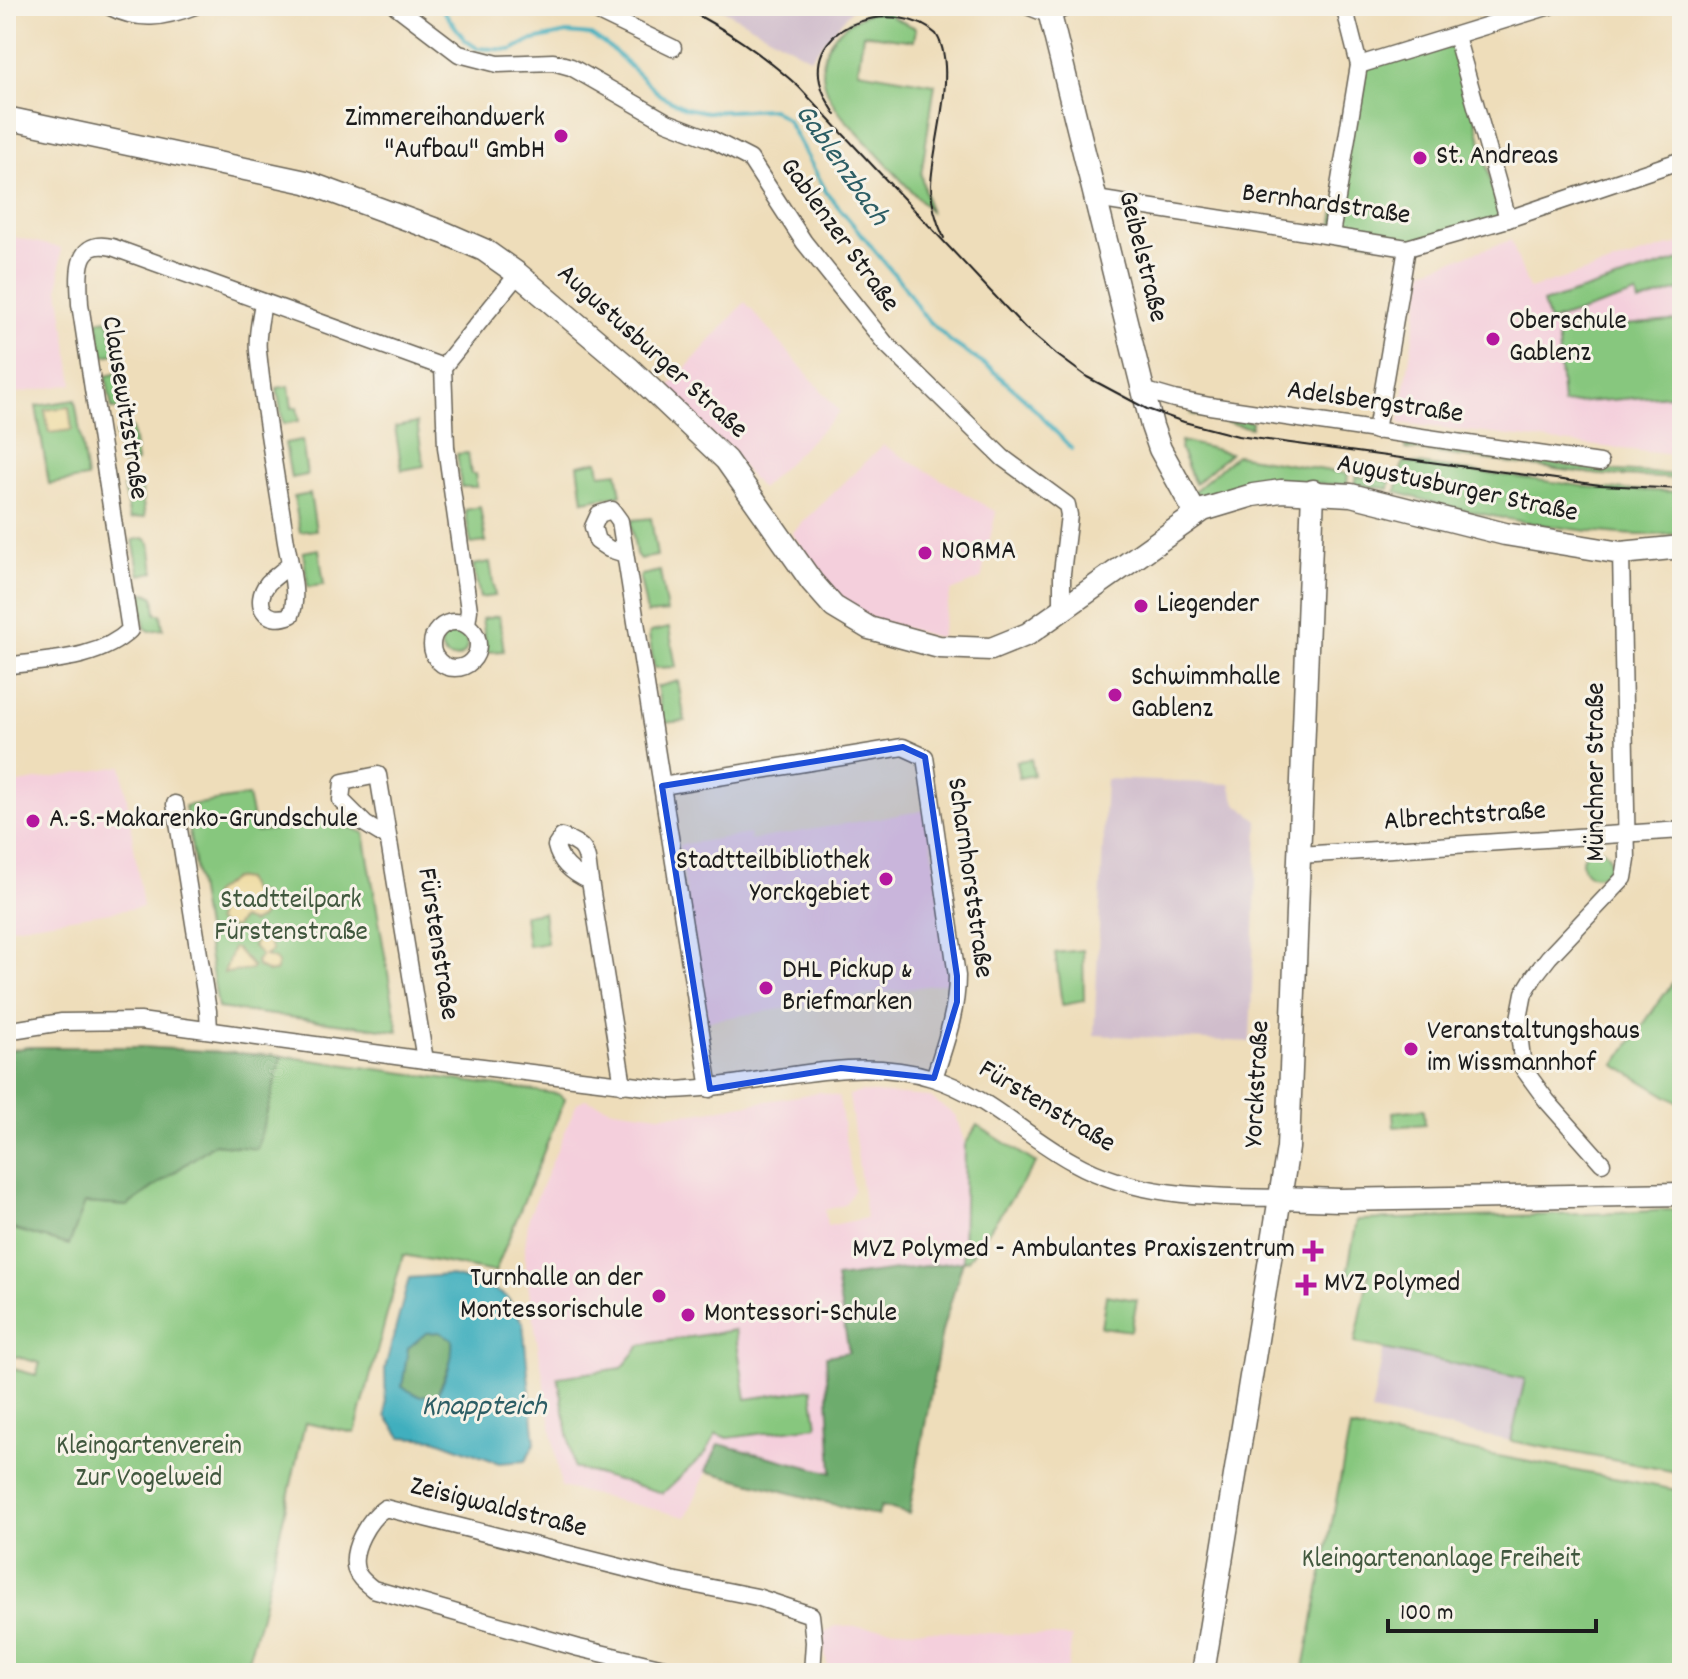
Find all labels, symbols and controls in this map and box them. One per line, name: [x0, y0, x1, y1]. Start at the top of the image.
water label: Gablenzbach: [782, 96, 899, 237]
place label: Zimmereihandwerk "Aufbau" GmbH: [345, 100, 545, 172]
marker: Zimmereihandwerk "Aufbau" GmbH: [552, 127, 570, 145]
place label: St. Andreas: [1436, 138, 1559, 178]
marker: St. Andreas: [1411, 149, 1429, 167]
street label: Gablenzer Straße: [768, 150, 908, 322]
street label: Bernhardstraße: [1239, 174, 1413, 238]
street label: Geibelstraße: [1105, 187, 1177, 327]
street label: Augustusburger Straße: [546, 256, 756, 450]
place label: Oberschule Gablenz: [1509, 303, 1627, 375]
street label: Clausewitzstraße: [89, 313, 157, 503]
marker: Oberschule Gablenz: [1484, 330, 1502, 348]
street label: Adelsbergstraße: [1284, 372, 1466, 436]
street label: Augustusburger Straße: [1333, 445, 1581, 535]
place label: NORMA: [941, 533, 1016, 573]
marker: NORMA: [916, 544, 934, 562]
place label: Liegender: [1157, 586, 1260, 626]
marker: Liegender: [1132, 597, 1150, 615]
place label: Schwimmhalle Gablenz: [1131, 659, 1281, 731]
street label: Münchner Straße: [1578, 682, 1618, 862]
marker: Schwimmhalle Gablenz: [1106, 686, 1124, 704]
street label: Scharnhorststraße: [934, 775, 1002, 981]
street label: Albrechtstraße: [1383, 792, 1547, 844]
place label: A.-S.-Makarenko-Grundschule: [49, 801, 358, 841]
marker: A.-S.-Makarenko-Grundschule: [24, 812, 42, 830]
place label: Stadtteilbibliothek Yorckgebiet: [676, 843, 870, 915]
street label: Fürstenstraße: [404, 865, 468, 1023]
marker: Stadtteilbibliothek Yorckgebiet: [877, 870, 895, 888]
park label: Stadtteilpark Fürstenstraße: [214, 882, 368, 954]
place label: DHL Pickup & Briefmarken: [782, 952, 913, 1024]
marker: DHL Pickup & Briefmarken: [757, 979, 775, 997]
place label: Veranstaltungshaus im Wissmannhof: [1427, 1013, 1640, 1085]
street label: Yorckstraße: [1236, 1019, 1282, 1149]
marker: Veranstaltungshaus im Wissmannhof: [1402, 1040, 1420, 1058]
street label: Fürstenstraße: [970, 1051, 1122, 1165]
place label: MVZ Polymed - Ambulantes Praxiszentrum: [852, 1231, 1295, 1271]
marker: MVZ Polymed - Ambulantes Praxiszentrum: [1302, 1240, 1324, 1262]
place label: Turnhalle an der Montessorischule: [460, 1260, 644, 1332]
place label: MVZ Polymed: [1324, 1265, 1461, 1305]
marker: MVZ Polymed: [1295, 1274, 1317, 1296]
marker: Turnhalle an der Montessorischule: [650, 1287, 668, 1305]
place label: Montessori-Schule: [704, 1295, 897, 1335]
marker: Montessori-Schule: [679, 1306, 697, 1324]
water label: Knappteich: [421, 1387, 548, 1430]
park label: Kleingartenverein Zur Vogelweid: [56, 1428, 242, 1500]
street label: Zeisigwaldstraße: [405, 1468, 591, 1550]
park label: Kleingartenanlage Freiheit: [1301, 1541, 1581, 1581]
scale bar: [1388, 1583, 1596, 1633]
text: 100 m: [1400, 1597, 1453, 1631]

